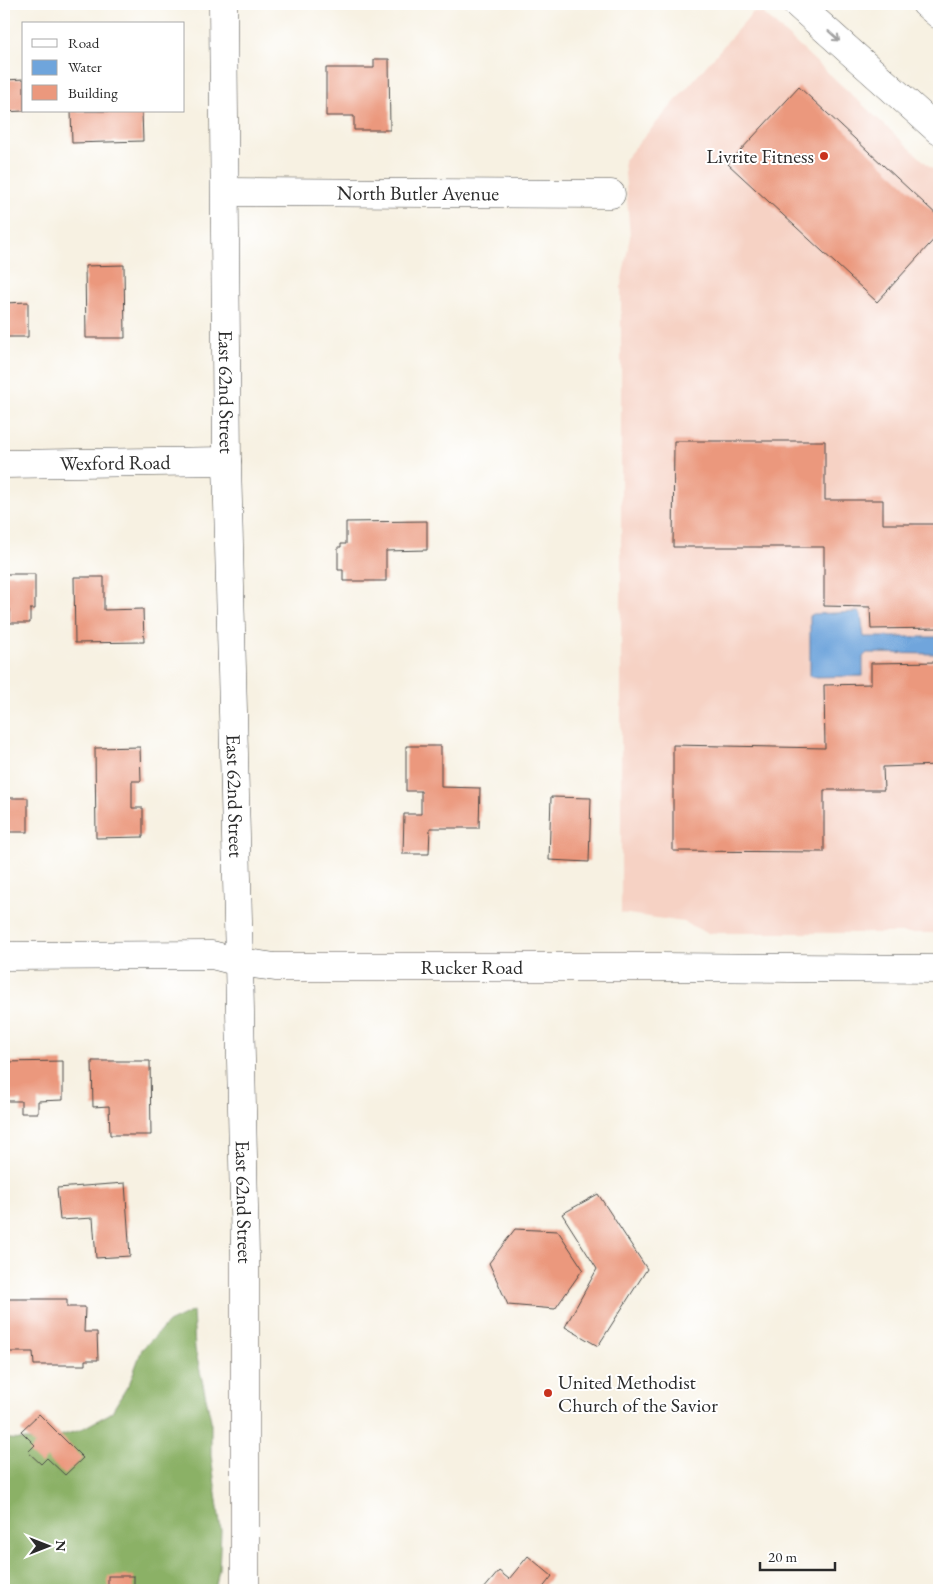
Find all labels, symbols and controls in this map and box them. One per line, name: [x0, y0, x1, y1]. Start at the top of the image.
legend: [22, 22, 185, 112]
one-way arrow: [827, 30, 840, 42]
text: Road: [68, 33, 100, 52]
text: Water: [68, 57, 102, 76]
text: Building: [68, 83, 118, 102]
place label: Livrite Fitness: [706, 143, 814, 169]
marker: Livrite Fitness: [818, 150, 830, 162]
street label: North Butler Avenue: [337, 180, 499, 206]
street label: East 62nd Street: [213, 330, 240, 455]
street label: Wexford Road: [59, 449, 171, 476]
street label: East 62nd Street: [221, 734, 250, 859]
street label: Rucker Road: [420, 954, 524, 980]
street label: East 62nd Street: [230, 1140, 258, 1264]
place label: United Methodist Church of the Savior: [558, 1369, 718, 1418]
marker: United Methodist Church of the Savior: [542, 1387, 554, 1399]
north arrow: [22, 1522, 72, 1572]
scale bar: [760, 1539, 836, 1571]
text: N: [52, 1540, 70, 1552]
text: 20 m: [768, 1547, 797, 1566]

